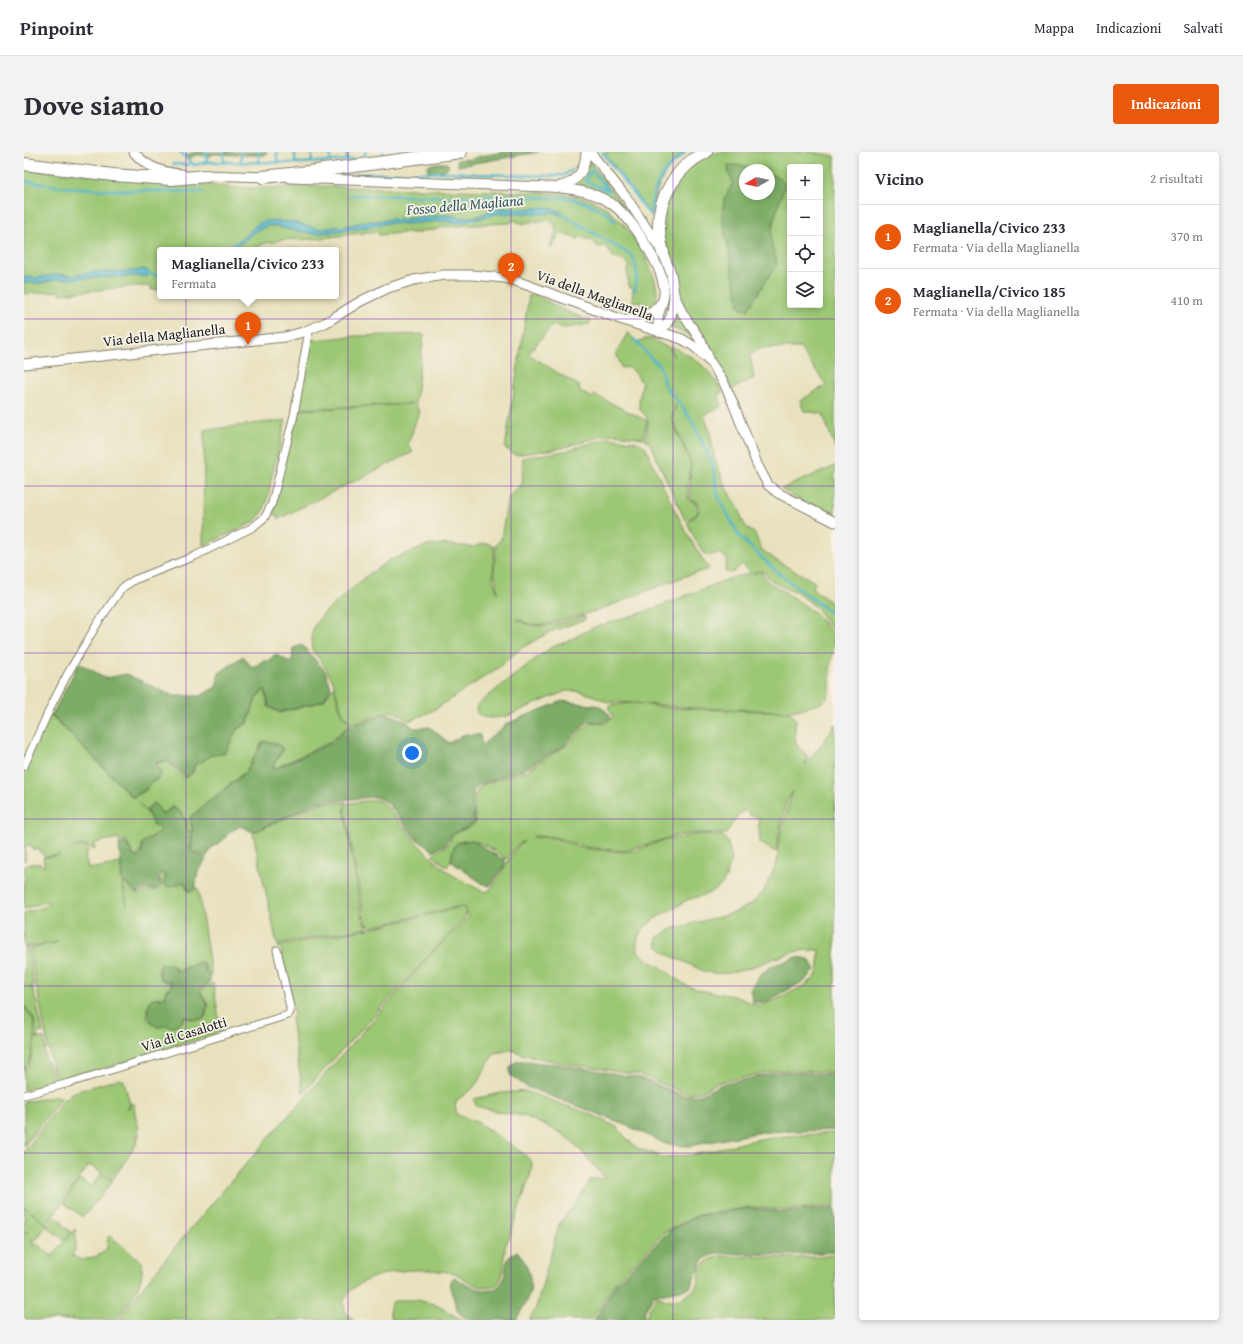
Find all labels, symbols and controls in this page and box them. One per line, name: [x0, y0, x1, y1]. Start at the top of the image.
text: Pinpoint: [20, 14, 93, 42]
text: Mappa: [1034, 18, 1074, 38]
text: Indicazioni: [1096, 18, 1161, 38]
text: Salvati: [1183, 18, 1223, 38]
text: Dove siamo: [24, 84, 164, 125]
button: Indicazioni: [1113, 84, 1219, 124]
north arrow: [739, 164, 775, 200]
map controls: [787, 164, 823, 308]
button: +: [787, 164, 823, 200]
text: Vicino: [875, 166, 924, 191]
text: 2 risultati: [1150, 169, 1203, 188]
water label: Fosso della Magliana: [405, 189, 524, 220]
button: −: [787, 200, 823, 236]
text: Maglianella/Civico 233: [913, 217, 1066, 238]
text: 1: [885, 227, 891, 246]
text: 370 m: [1171, 227, 1203, 246]
button: locate: [787, 236, 823, 272]
text: Fermata · Via della Maglianella: [913, 238, 1080, 257]
popup: [157, 247, 339, 299]
text: Maglianella/Civico 233: [172, 253, 324, 274]
pin: 2: [498, 253, 524, 286]
street label: Via della Maglianella: [534, 265, 656, 326]
button: layers: [787, 272, 823, 308]
text: Fermata: [172, 274, 216, 293]
text: Maglianella/Civico 185: [913, 281, 1066, 302]
text: 2: [885, 291, 891, 310]
text: 410 m: [1171, 291, 1203, 310]
text: Fermata · Via della Maglianella: [913, 302, 1080, 321]
pin: 1: [235, 312, 261, 345]
street label: Via della Maglianella: [102, 319, 227, 351]
your location: [402, 743, 422, 763]
street label: Via di Casalotti: [139, 1011, 229, 1057]

